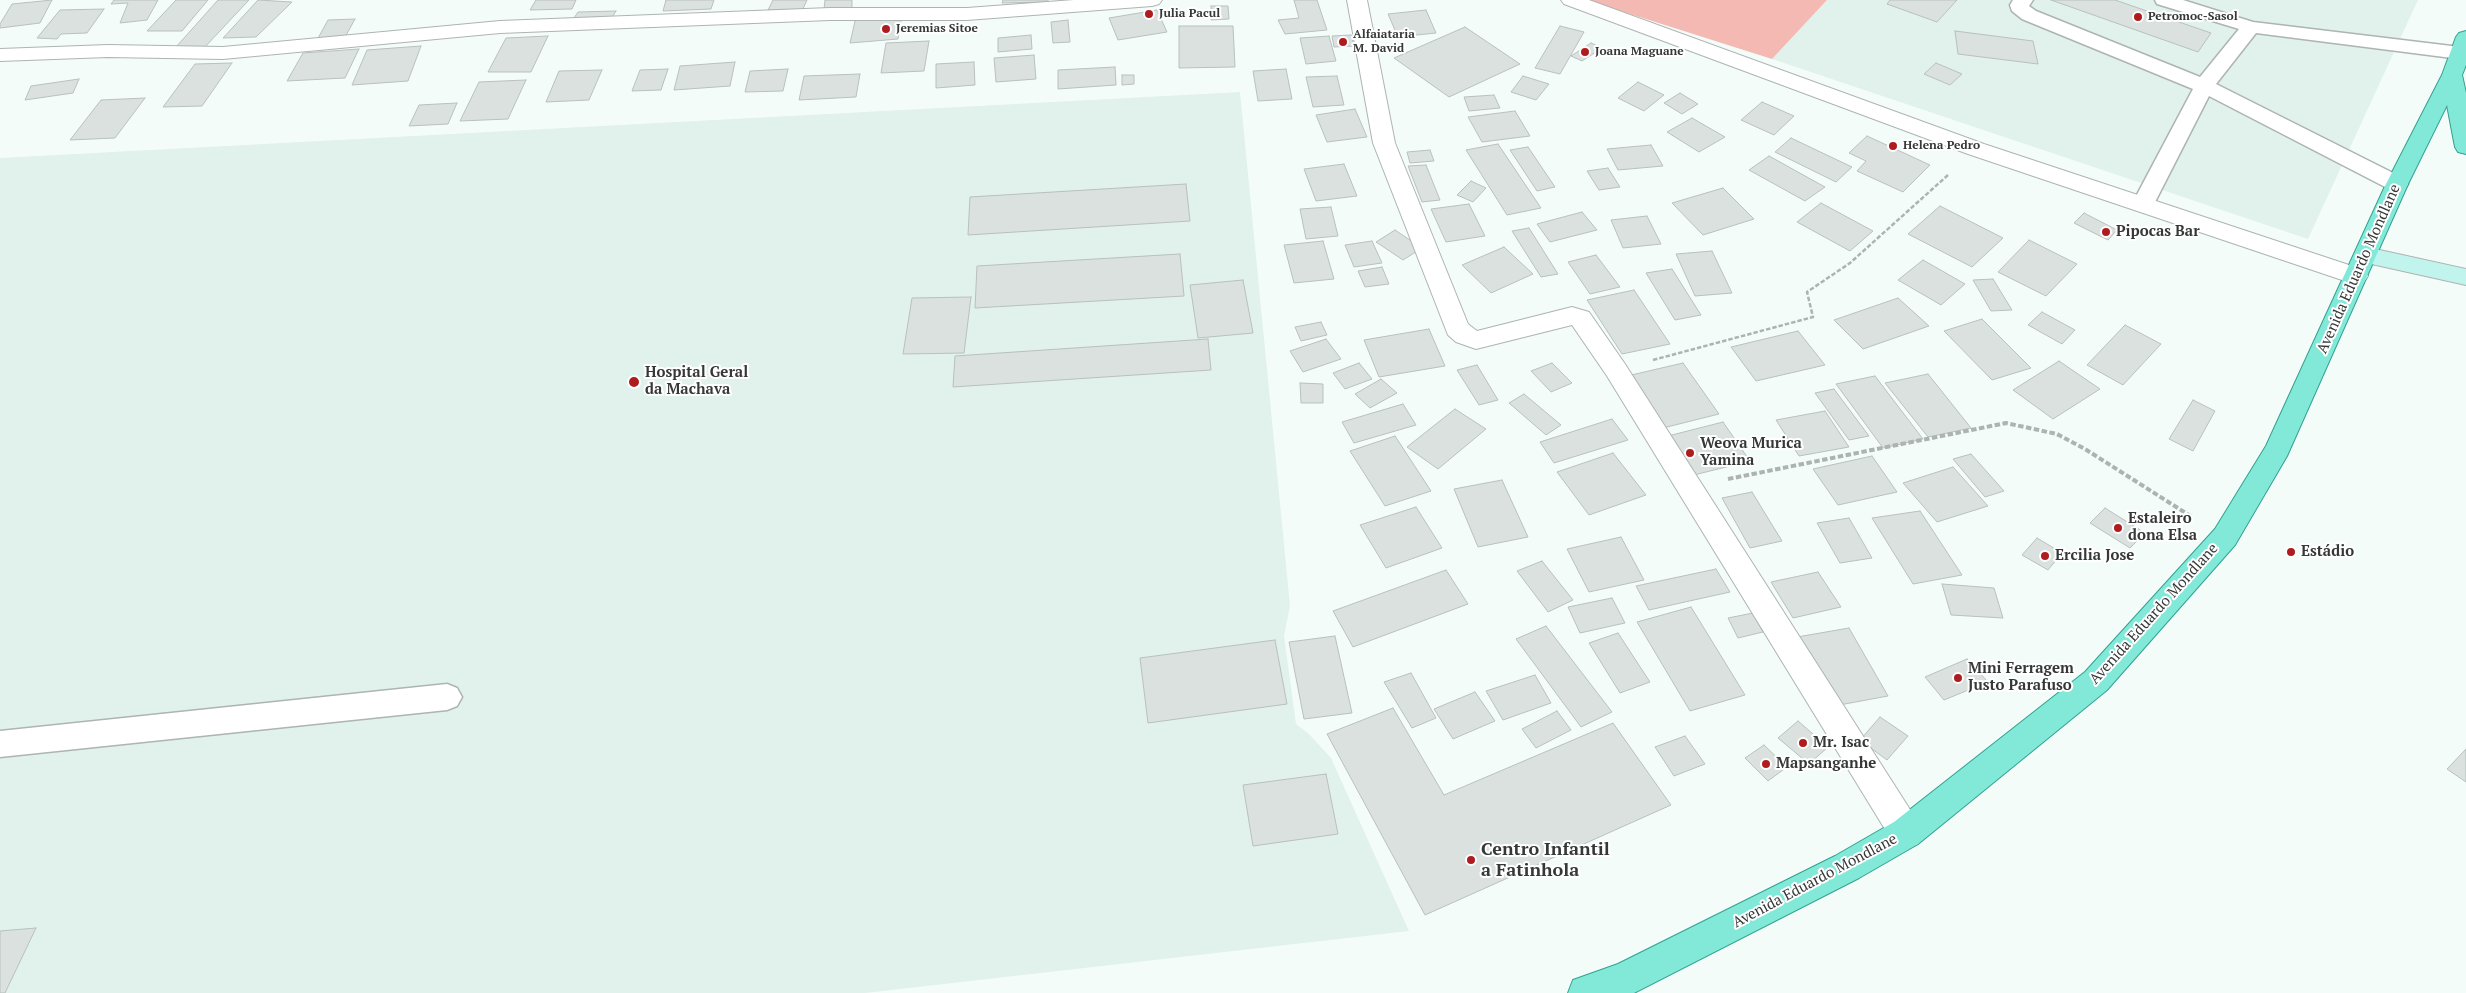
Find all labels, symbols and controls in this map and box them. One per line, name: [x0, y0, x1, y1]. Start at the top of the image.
place label: Julia Pacul: [1159, 7, 1220, 21]
marker: Julia Pacul: [1143, 8, 1155, 20]
place label: Petromoc-Sasol: [2148, 10, 2238, 24]
marker: Petromoc-Sasol: [2132, 11, 2144, 23]
place label: Jeremias Sitoe: [896, 22, 978, 36]
marker: Jeremias Sitoe: [880, 23, 892, 35]
place label: Alfaiataria M. David: [1353, 28, 1415, 56]
marker: Alfaiataria M. David: [1337, 36, 1349, 48]
place label: Joana Maguane: [1595, 45, 1684, 59]
marker: Joana Maguane: [1579, 46, 1591, 58]
place label: Helena Pedro: [1903, 139, 1980, 153]
marker: Helena Pedro: [1887, 140, 1899, 152]
street label: Avenida Eduardo Mondlane: [2313, 182, 2405, 356]
place label: Pipocas Bar: [2116, 223, 2200, 241]
marker: Pipocas Bar: [2100, 226, 2112, 238]
place label: Hospital Geral da Machava: [645, 364, 748, 399]
marker: Hospital Geral da Machava: [627, 375, 641, 389]
place label: Weova Murica Yamina: [1700, 435, 1802, 470]
marker: Weova Murica Yamina: [1684, 447, 1696, 459]
place label: Estaleiro dona Elsa: [2128, 510, 2197, 545]
marker: Estaleiro dona Elsa: [2112, 522, 2124, 534]
street label: Avenida Eduardo Mondlane: [2086, 540, 2222, 688]
place label: Estádio: [2301, 543, 2354, 561]
marker: Estádio: [2285, 546, 2297, 558]
place label: Ercilia Jose: [2055, 547, 2134, 565]
marker: Ercilia Jose: [2039, 550, 2051, 562]
place label: Mini Ferragem Justo Parafuso: [1968, 660, 2074, 695]
marker: Mini Ferragem Justo Parafuso: [1952, 672, 1964, 684]
place label: Mr. Isac: [1813, 734, 1869, 752]
marker: Mr. Isac: [1797, 737, 1809, 749]
place label: Mapsanganhe: [1776, 755, 1876, 773]
marker: Mapsanganhe: [1760, 758, 1772, 770]
street label: Avenida Eduardo Mondlane: [1730, 830, 1900, 932]
place label: Centro Infantil a Fatinhola: [1481, 839, 1610, 882]
marker: Centro Infantil a Fatinhola: [1465, 854, 1477, 866]

